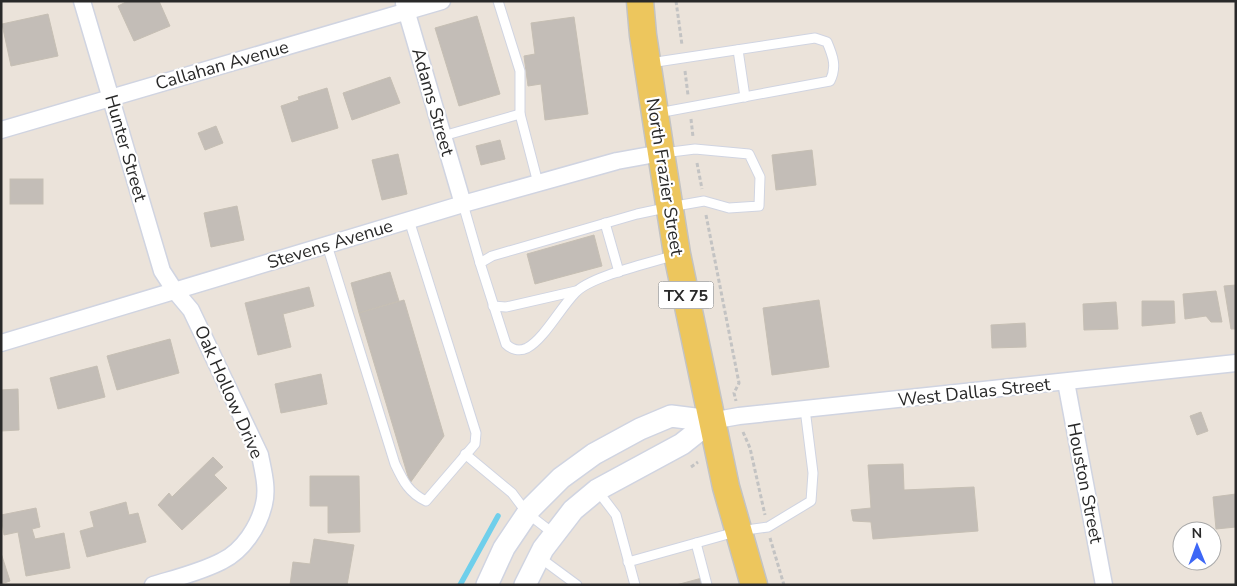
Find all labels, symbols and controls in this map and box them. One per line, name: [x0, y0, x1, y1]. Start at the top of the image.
street label: Callahan Avenue: [153, 35, 291, 95]
street label: Adams Street: [406, 45, 460, 159]
street label: Hunter Street: [99, 92, 153, 205]
street label: North Frazier Street: [641, 96, 689, 258]
street label: Stevens Avenue: [264, 213, 396, 275]
road number: TX 75: [658, 282, 714, 308]
street label: Oak Hollow Drive: [189, 322, 269, 462]
street label: West Dallas Street: [897, 372, 1052, 412]
street label: Houston Street: [1062, 421, 1109, 546]
north arrow: [1172, 521, 1222, 571]
text: N: [1191, 524, 1202, 543]

